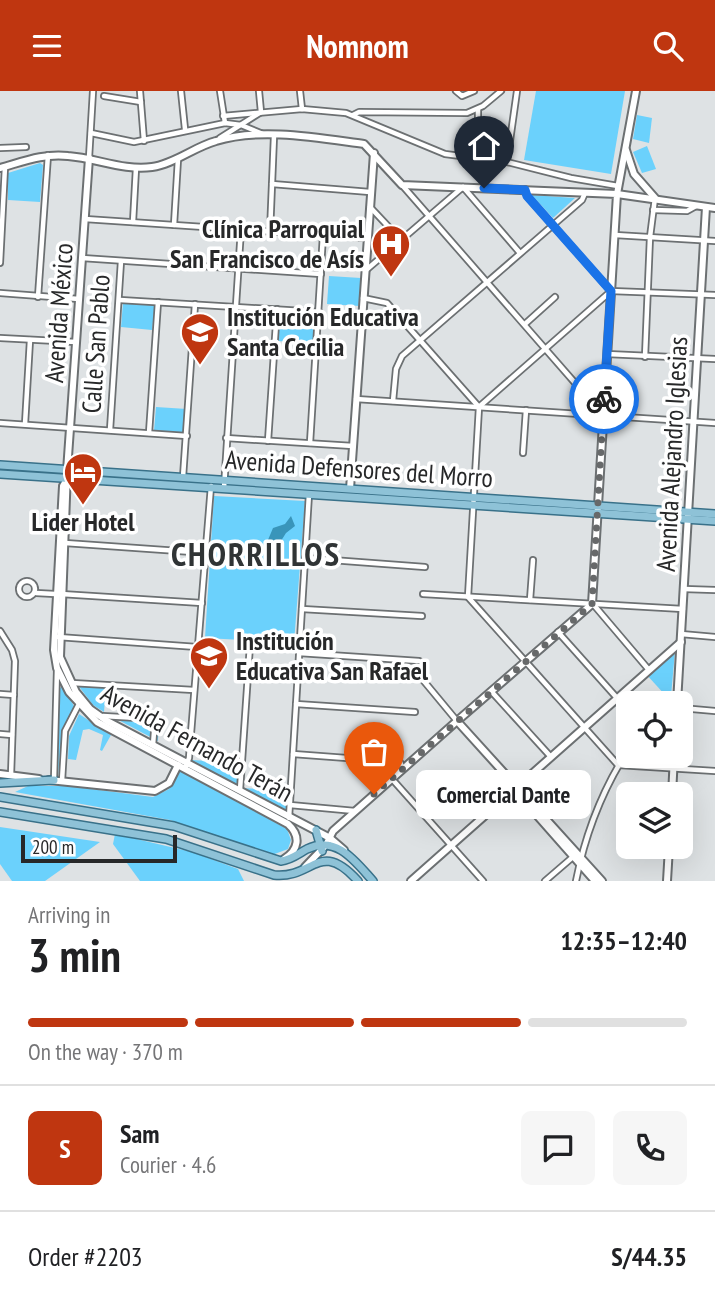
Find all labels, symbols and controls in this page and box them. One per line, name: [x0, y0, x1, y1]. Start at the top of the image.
text: Nomnom: [306, 25, 409, 67]
icon: menu: [28, 27, 66, 65]
icon: search: [649, 27, 687, 65]
pin: [454, 116, 514, 188]
icon: home: [465, 127, 503, 165]
place label: Clínica Parroquial San Francisco de Asís: [170, 212, 365, 275]
hospital icon: Clínica Parroquial San Francisco de Asís: [370, 223, 412, 278]
street label: Avenida México: [37, 242, 80, 384]
street label: Calle San Pablo: [74, 274, 117, 414]
place label: Institución Educativa Santa Cecilia: [227, 300, 419, 363]
school or university icon: Institución Educativa Santa Cecilia: [179, 311, 221, 366]
street label: Avenida Alejandro Iglesias: [649, 336, 694, 572]
courier: [569, 364, 639, 434]
icon: bike: [585, 380, 623, 418]
street label: Avenida Defensores del Morro: [224, 443, 494, 494]
hotel icon: Lider Hotel: [62, 451, 104, 506]
place label: Lider Hotel: [32, 505, 135, 538]
district label: CHORRILLOS: [171, 532, 341, 575]
place label: Institución Educativa San Rafael: [236, 624, 429, 687]
school or university icon: Institución Educativa San Rafael: [188, 635, 230, 690]
street label: Avenida Fernando Terán: [96, 676, 299, 809]
map controls: [616, 691, 693, 859]
button: locate: [616, 691, 693, 768]
pin: [344, 722, 404, 794]
icon: bag: [355, 733, 393, 771]
callout: Comercial Dante: [416, 769, 591, 819]
text: Comercial Dante: [437, 780, 570, 809]
button: layers: [616, 782, 693, 859]
scale bar: [21, 832, 177, 864]
text: 200 m: [32, 835, 74, 859]
text: Arriving in: [28, 900, 110, 929]
text: 12:35–12:40: [560, 924, 687, 957]
text: 3 min: [28, 925, 121, 985]
text: On the way · 370 m: [28, 1037, 183, 1066]
button: chat: [521, 1111, 595, 1185]
button: phone: [613, 1111, 687, 1185]
text: Sam: [120, 1117, 159, 1150]
text: S: [59, 1132, 71, 1165]
text: Courier · 4.6: [120, 1150, 216, 1179]
text: Order #2203: [28, 1240, 143, 1273]
text: S/44.35: [611, 1240, 687, 1273]

